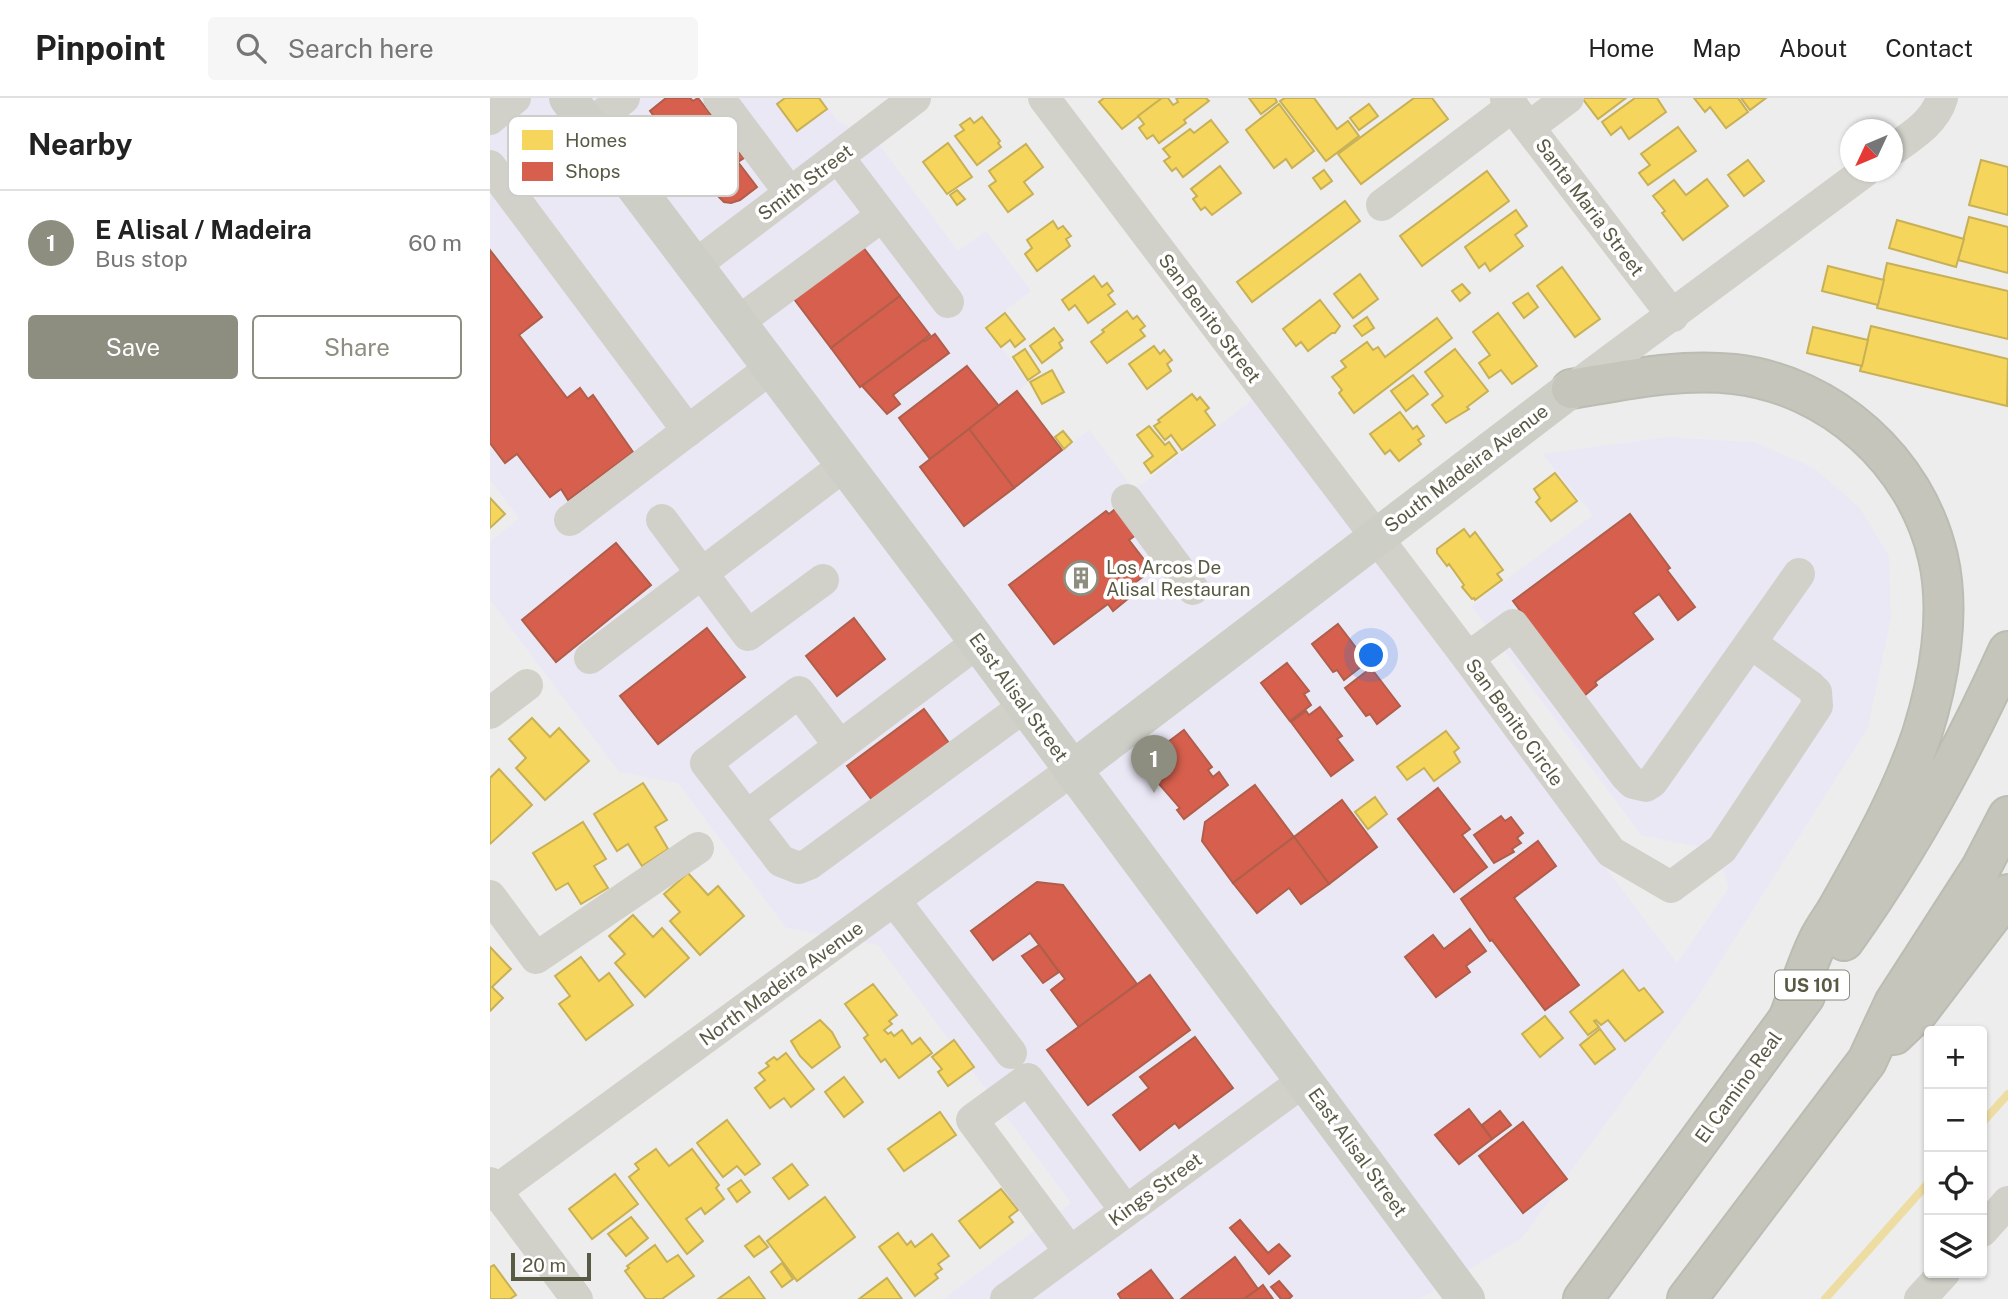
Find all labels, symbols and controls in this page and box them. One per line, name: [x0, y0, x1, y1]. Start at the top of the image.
search box: [208, 17, 698, 80]
text: Pinpoint: [35, 29, 166, 67]
icon: search: [232, 29, 270, 67]
text: Search here: [288, 33, 434, 64]
text: Home: [1588, 34, 1654, 62]
text: Map: [1692, 34, 1741, 62]
text: About: [1779, 34, 1847, 62]
text: Contact: [1885, 34, 1973, 62]
legend: [508, 116, 738, 196]
north arrow: [1840, 119, 1903, 182]
text: Nearby: [28, 126, 132, 162]
text: Homes: [565, 129, 627, 151]
street label: Santa Maria Street: [1531, 134, 1649, 280]
street label: Smith Street: [754, 139, 856, 225]
text: Shops: [565, 160, 620, 182]
text: E Alisal / Madeira: [95, 214, 312, 245]
text: 1: [46, 229, 56, 256]
text: 60 m: [408, 229, 462, 256]
text: Bus stop: [95, 245, 188, 272]
street label: San Benito Street: [1154, 249, 1266, 387]
button: Save: [28, 315, 238, 379]
button: Share: [252, 315, 462, 379]
street label: South Madeira Avenue: [1380, 399, 1552, 537]
place label: Los Arcos De Alisal Restauran: [1106, 556, 1251, 600]
building icon: Los Arcos De Alisal Restauran: [1062, 559, 1100, 597]
street label: East Alisal Street: [965, 628, 1073, 766]
your location: [1354, 638, 1388, 672]
street label: San Benito Circle: [1461, 654, 1569, 790]
pin: 1: [1131, 735, 1177, 793]
street label: North Madeira Avenue: [695, 916, 867, 1050]
road number: US 101: [1775, 970, 1849, 1000]
map controls: [1924, 1026, 1987, 1278]
button: +: [1924, 1026, 1987, 1089]
street label: El Camino Real: [1690, 1027, 1786, 1147]
street label: East Alisal Street: [1304, 1083, 1412, 1221]
button: −: [1924, 1089, 1987, 1152]
street label: Kings Street: [1104, 1148, 1206, 1230]
button: locate: [1924, 1152, 1987, 1215]
button: layers: [1924, 1215, 1987, 1278]
scale bar: [511, 1250, 592, 1282]
text: 20 m: [522, 1254, 566, 1276]

